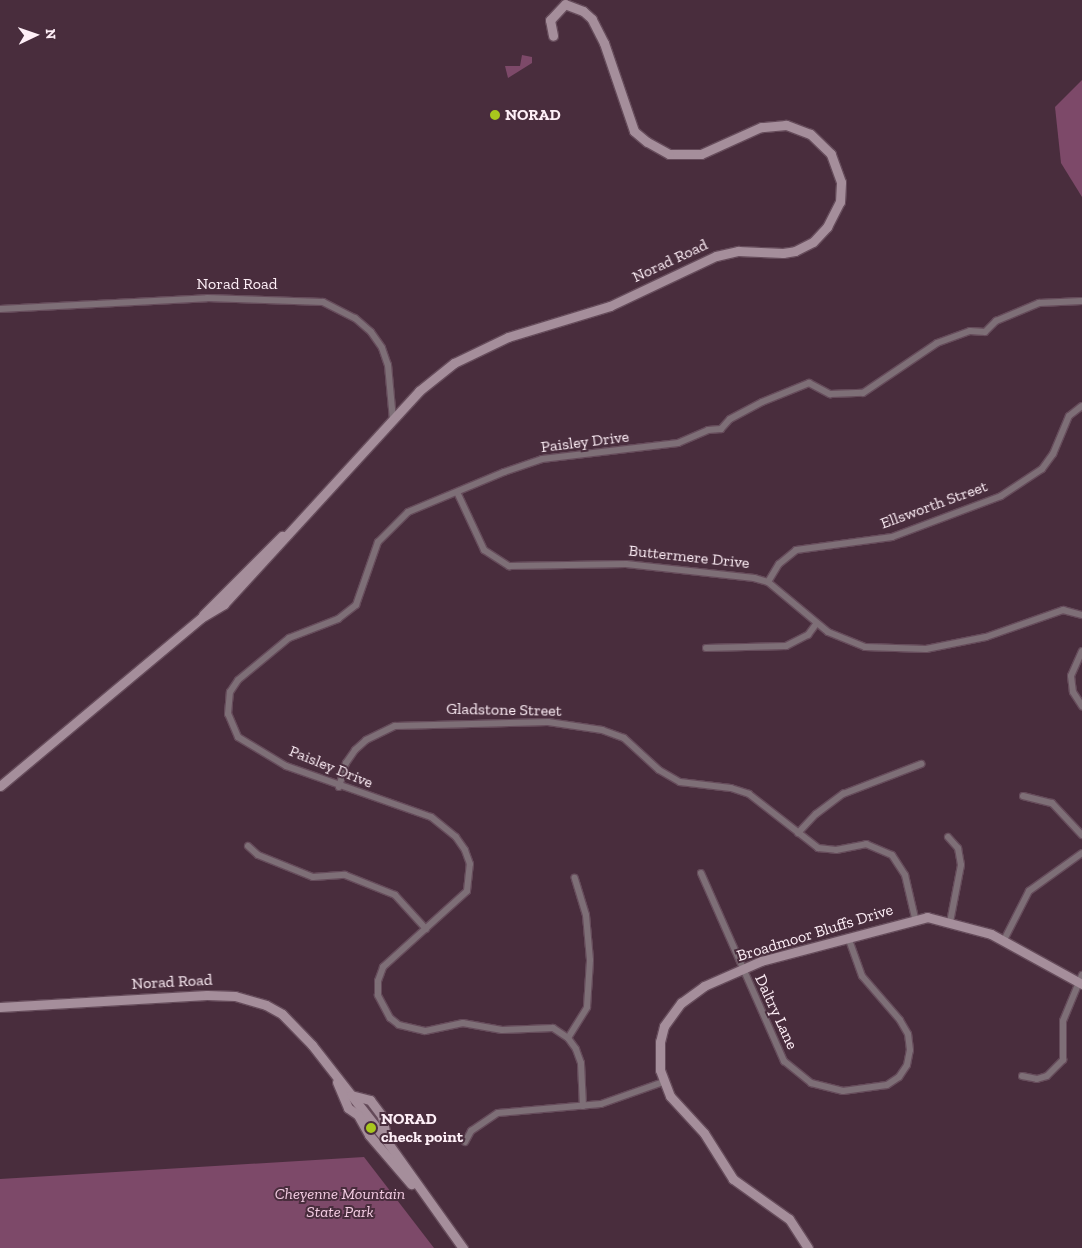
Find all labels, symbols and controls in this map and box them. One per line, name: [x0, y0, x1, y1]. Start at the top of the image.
north arrow: [10, 10, 60, 60]
text: N: [42, 28, 59, 40]
place label: NORAD: [505, 105, 561, 125]
marker: NORAD: [489, 109, 501, 121]
street label: Norad Road: [629, 235, 711, 287]
street label: Norad Road: [197, 274, 277, 294]
street label: Paisley Drive: [540, 427, 630, 457]
street label: Ellsworth Street: [878, 477, 990, 533]
street label: Buttermere Drive: [628, 541, 750, 573]
street label: Gladstone Street: [446, 699, 562, 721]
street label: Paisley Drive: [286, 741, 376, 793]
street label: Broadmoor Bluffs Drive: [734, 900, 896, 966]
street label: Norad Road: [131, 970, 213, 994]
street label: Daltry Lane: [750, 971, 802, 1053]
place label: NORAD check point: [381, 1109, 463, 1147]
marker: NORAD check point: [365, 1122, 377, 1134]
park label: Cheyenne Mountain State Park: [275, 1184, 405, 1222]

